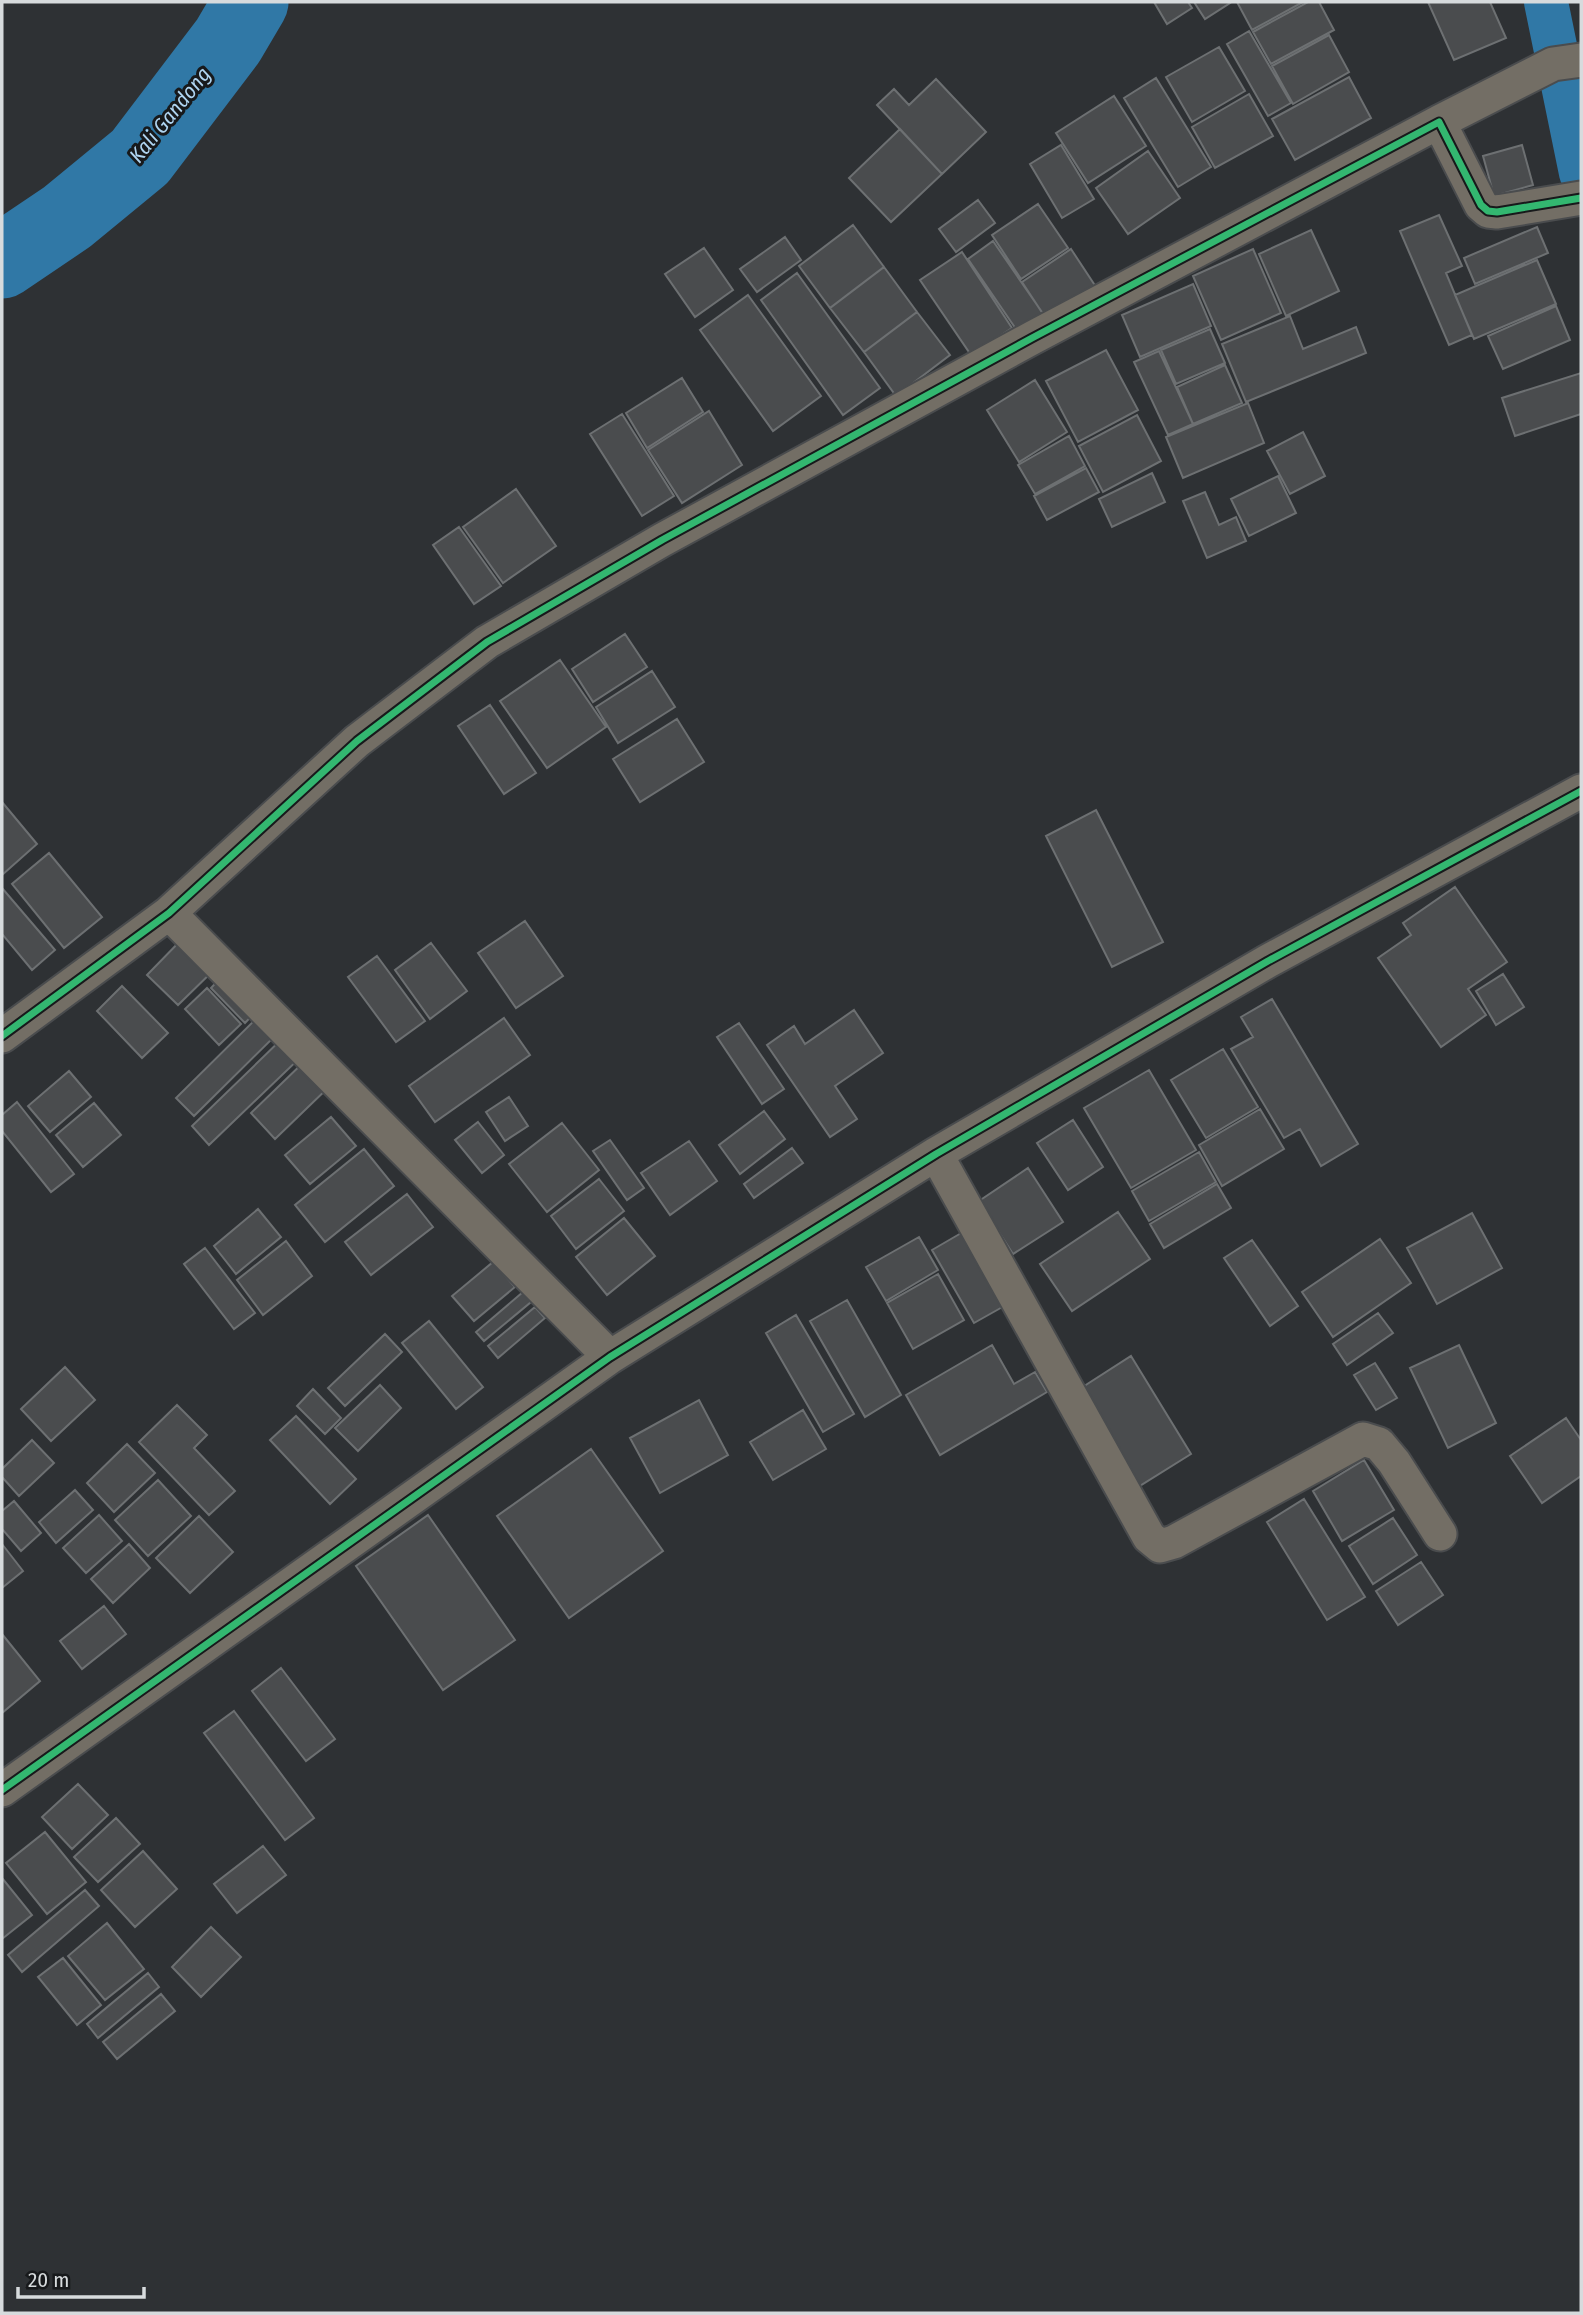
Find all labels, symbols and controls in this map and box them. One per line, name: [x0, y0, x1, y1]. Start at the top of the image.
water label: Kali Gandong: [124, 62, 216, 168]
scale bar: [18, 2256, 144, 2300]
text: 20 m: [28, 2267, 69, 2293]

